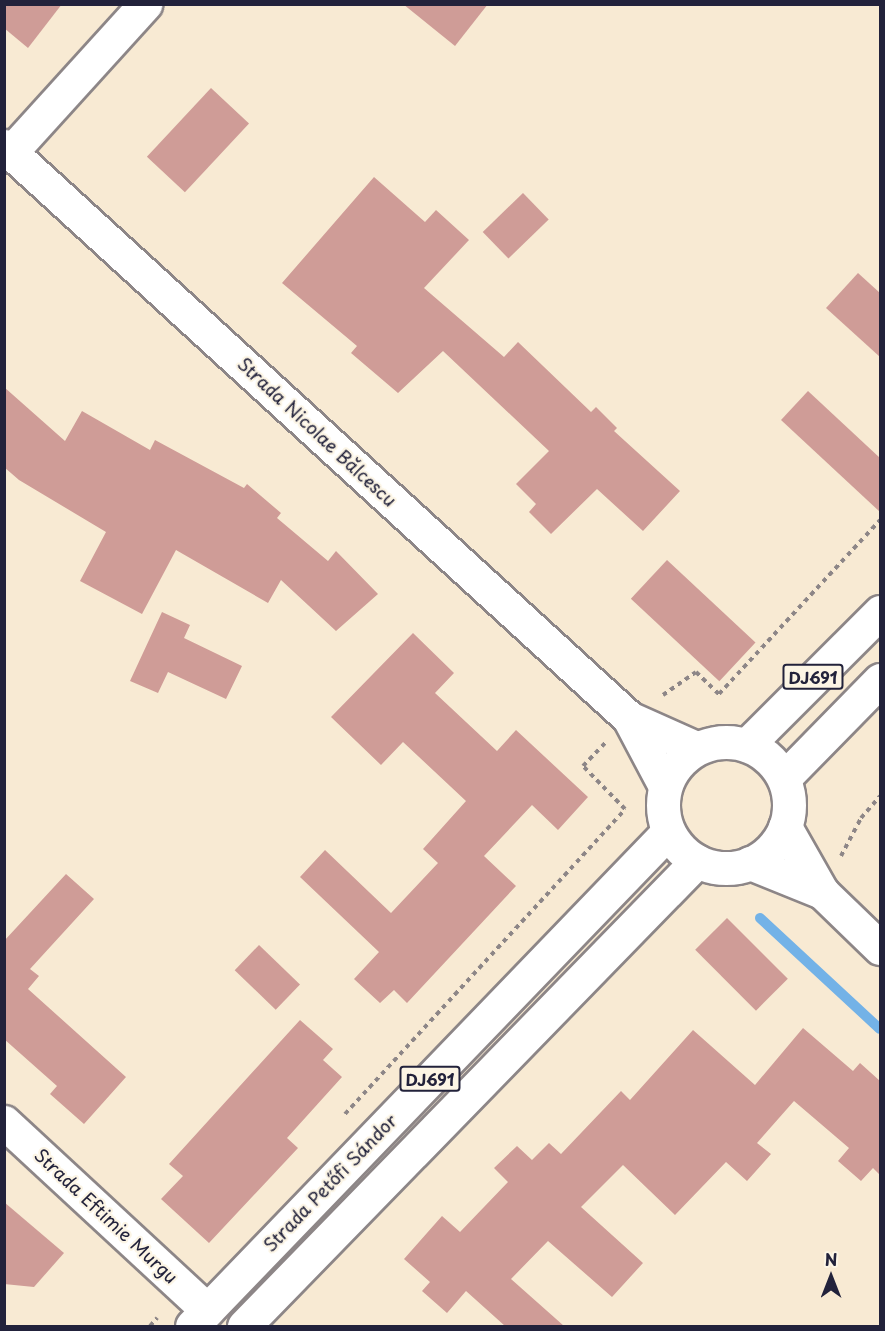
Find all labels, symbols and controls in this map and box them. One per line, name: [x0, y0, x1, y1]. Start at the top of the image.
street label: Strada Nicolae Bălcescu: [233, 353, 401, 511]
road number: DJ691: [782, 664, 844, 690]
road number: DJ691: [398, 1066, 462, 1092]
street label: Strada Petőfi Sándor: [259, 1110, 401, 1256]
street label: Strada Eftimie Murgu: [30, 1144, 182, 1288]
north arrow: [801, 1247, 861, 1307]
text: N: [825, 1247, 837, 1271]

